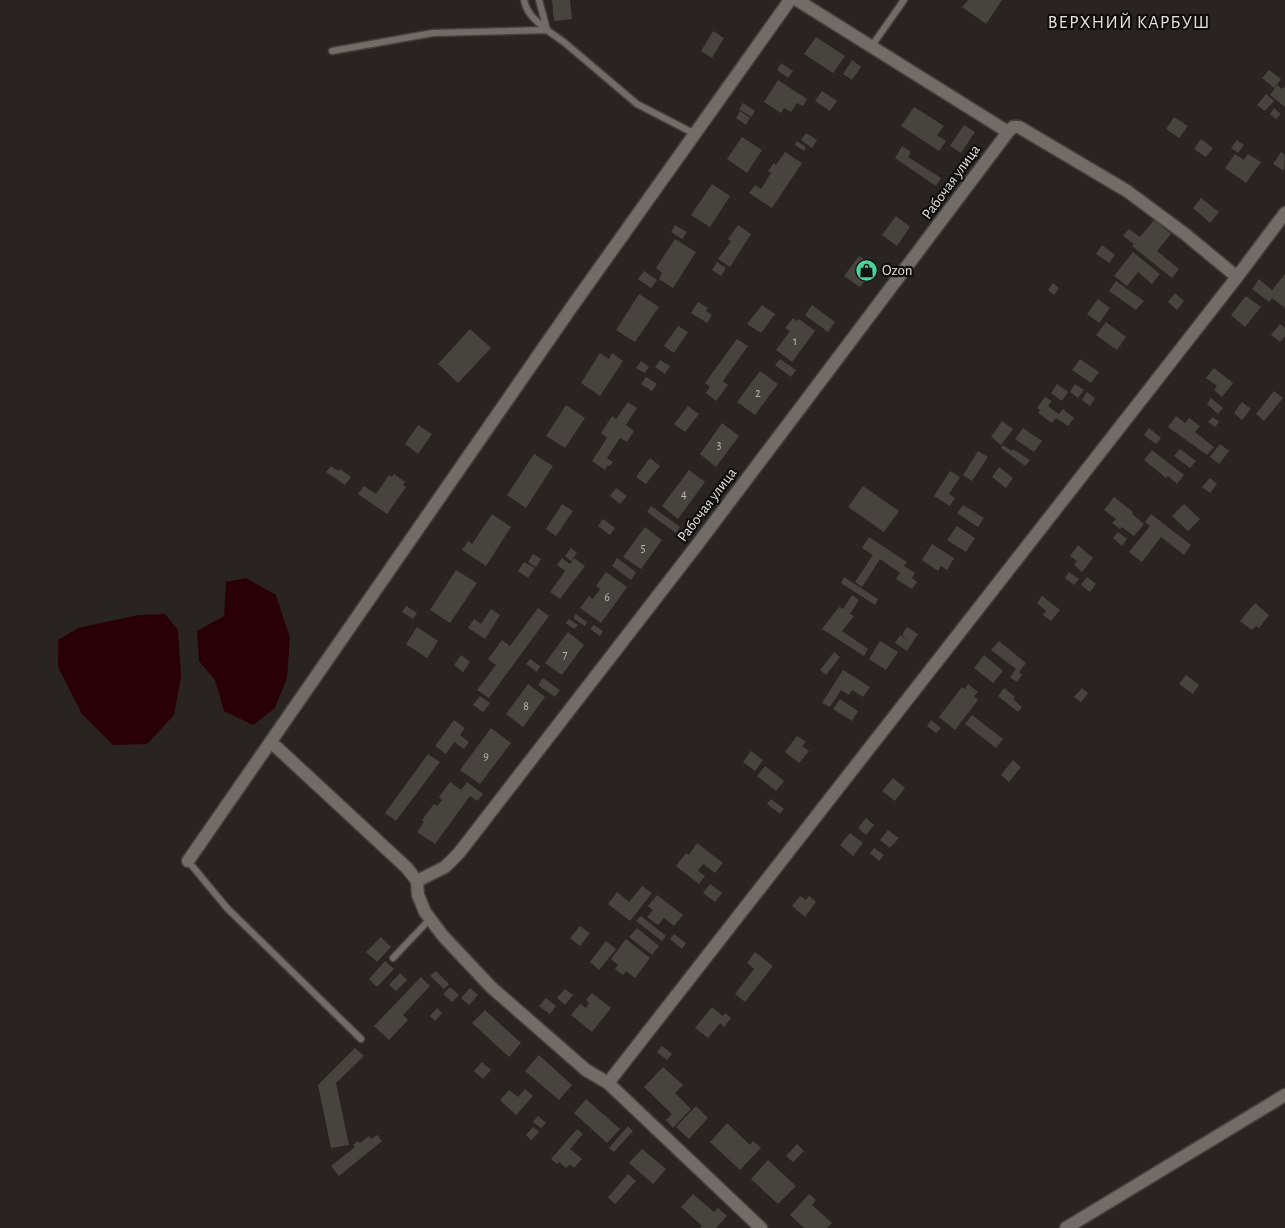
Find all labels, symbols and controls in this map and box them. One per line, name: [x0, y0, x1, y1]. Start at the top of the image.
district label: ВЕРХНИЙ КАРБУШ: [1047, 12, 1211, 32]
street label: Рабочая улица: [919, 142, 983, 222]
shop icon: Ozon: [854, 258, 878, 282]
place label: Ozon: [882, 263, 912, 278]
house number: 1: [793, 335, 797, 347]
house number: 2: [755, 387, 761, 399]
house number: 3: [717, 439, 722, 451]
street label: Рабочая улица: [675, 465, 740, 545]
house number: 4: [681, 488, 687, 500]
house number: 5: [640, 542, 646, 554]
house number: 6: [604, 591, 610, 603]
house number: 7: [562, 648, 568, 660]
house number: 8: [523, 700, 529, 712]
house number: 9: [483, 750, 489, 762]

